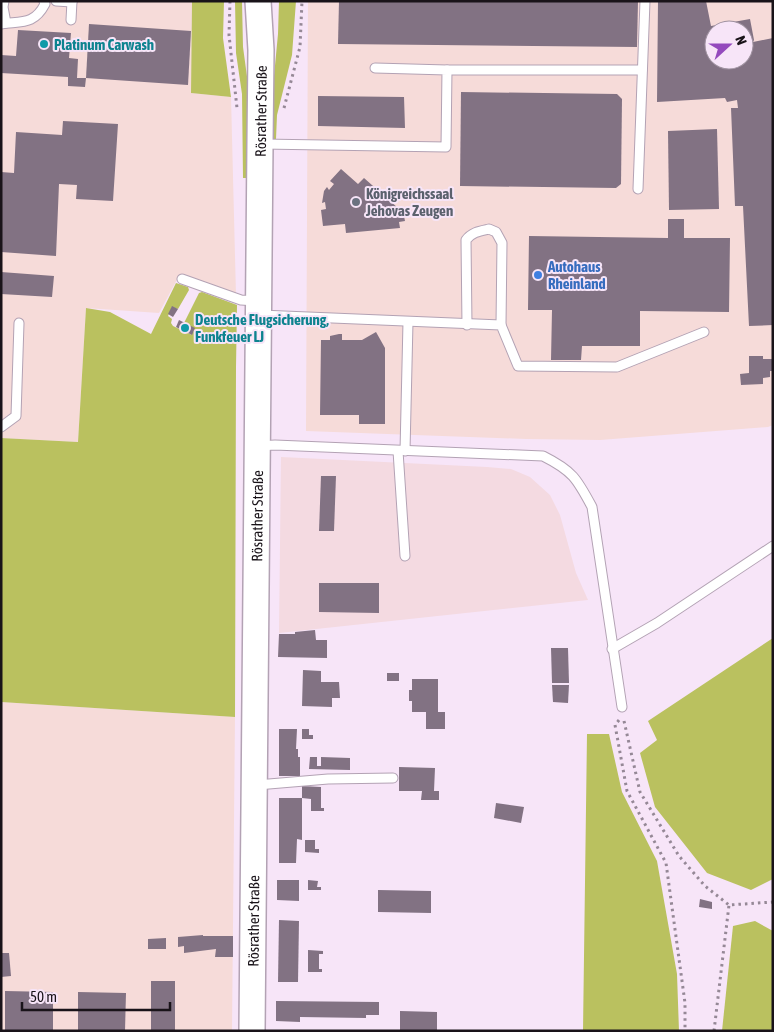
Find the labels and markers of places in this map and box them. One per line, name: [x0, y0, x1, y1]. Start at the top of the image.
place label: Platinum Carwash: [54, 36, 154, 53]
marker: Platinum Carwash: [38, 38, 50, 50]
place label: Königreichssaal Jehovas Zeugen: [365, 185, 454, 219]
marker: Königreichssaal Jehovas Zeugen: [350, 196, 362, 208]
place label: Autohaus Rheinland: [547, 258, 606, 292]
marker: Autohaus Rheinland: [532, 269, 544, 281]
place label: Deutsche Flugsicherung, Funkfeuer LJ: [195, 311, 329, 345]
marker: Deutsche Flugsicherung, Funkfeuer LJ: [179, 322, 191, 334]

